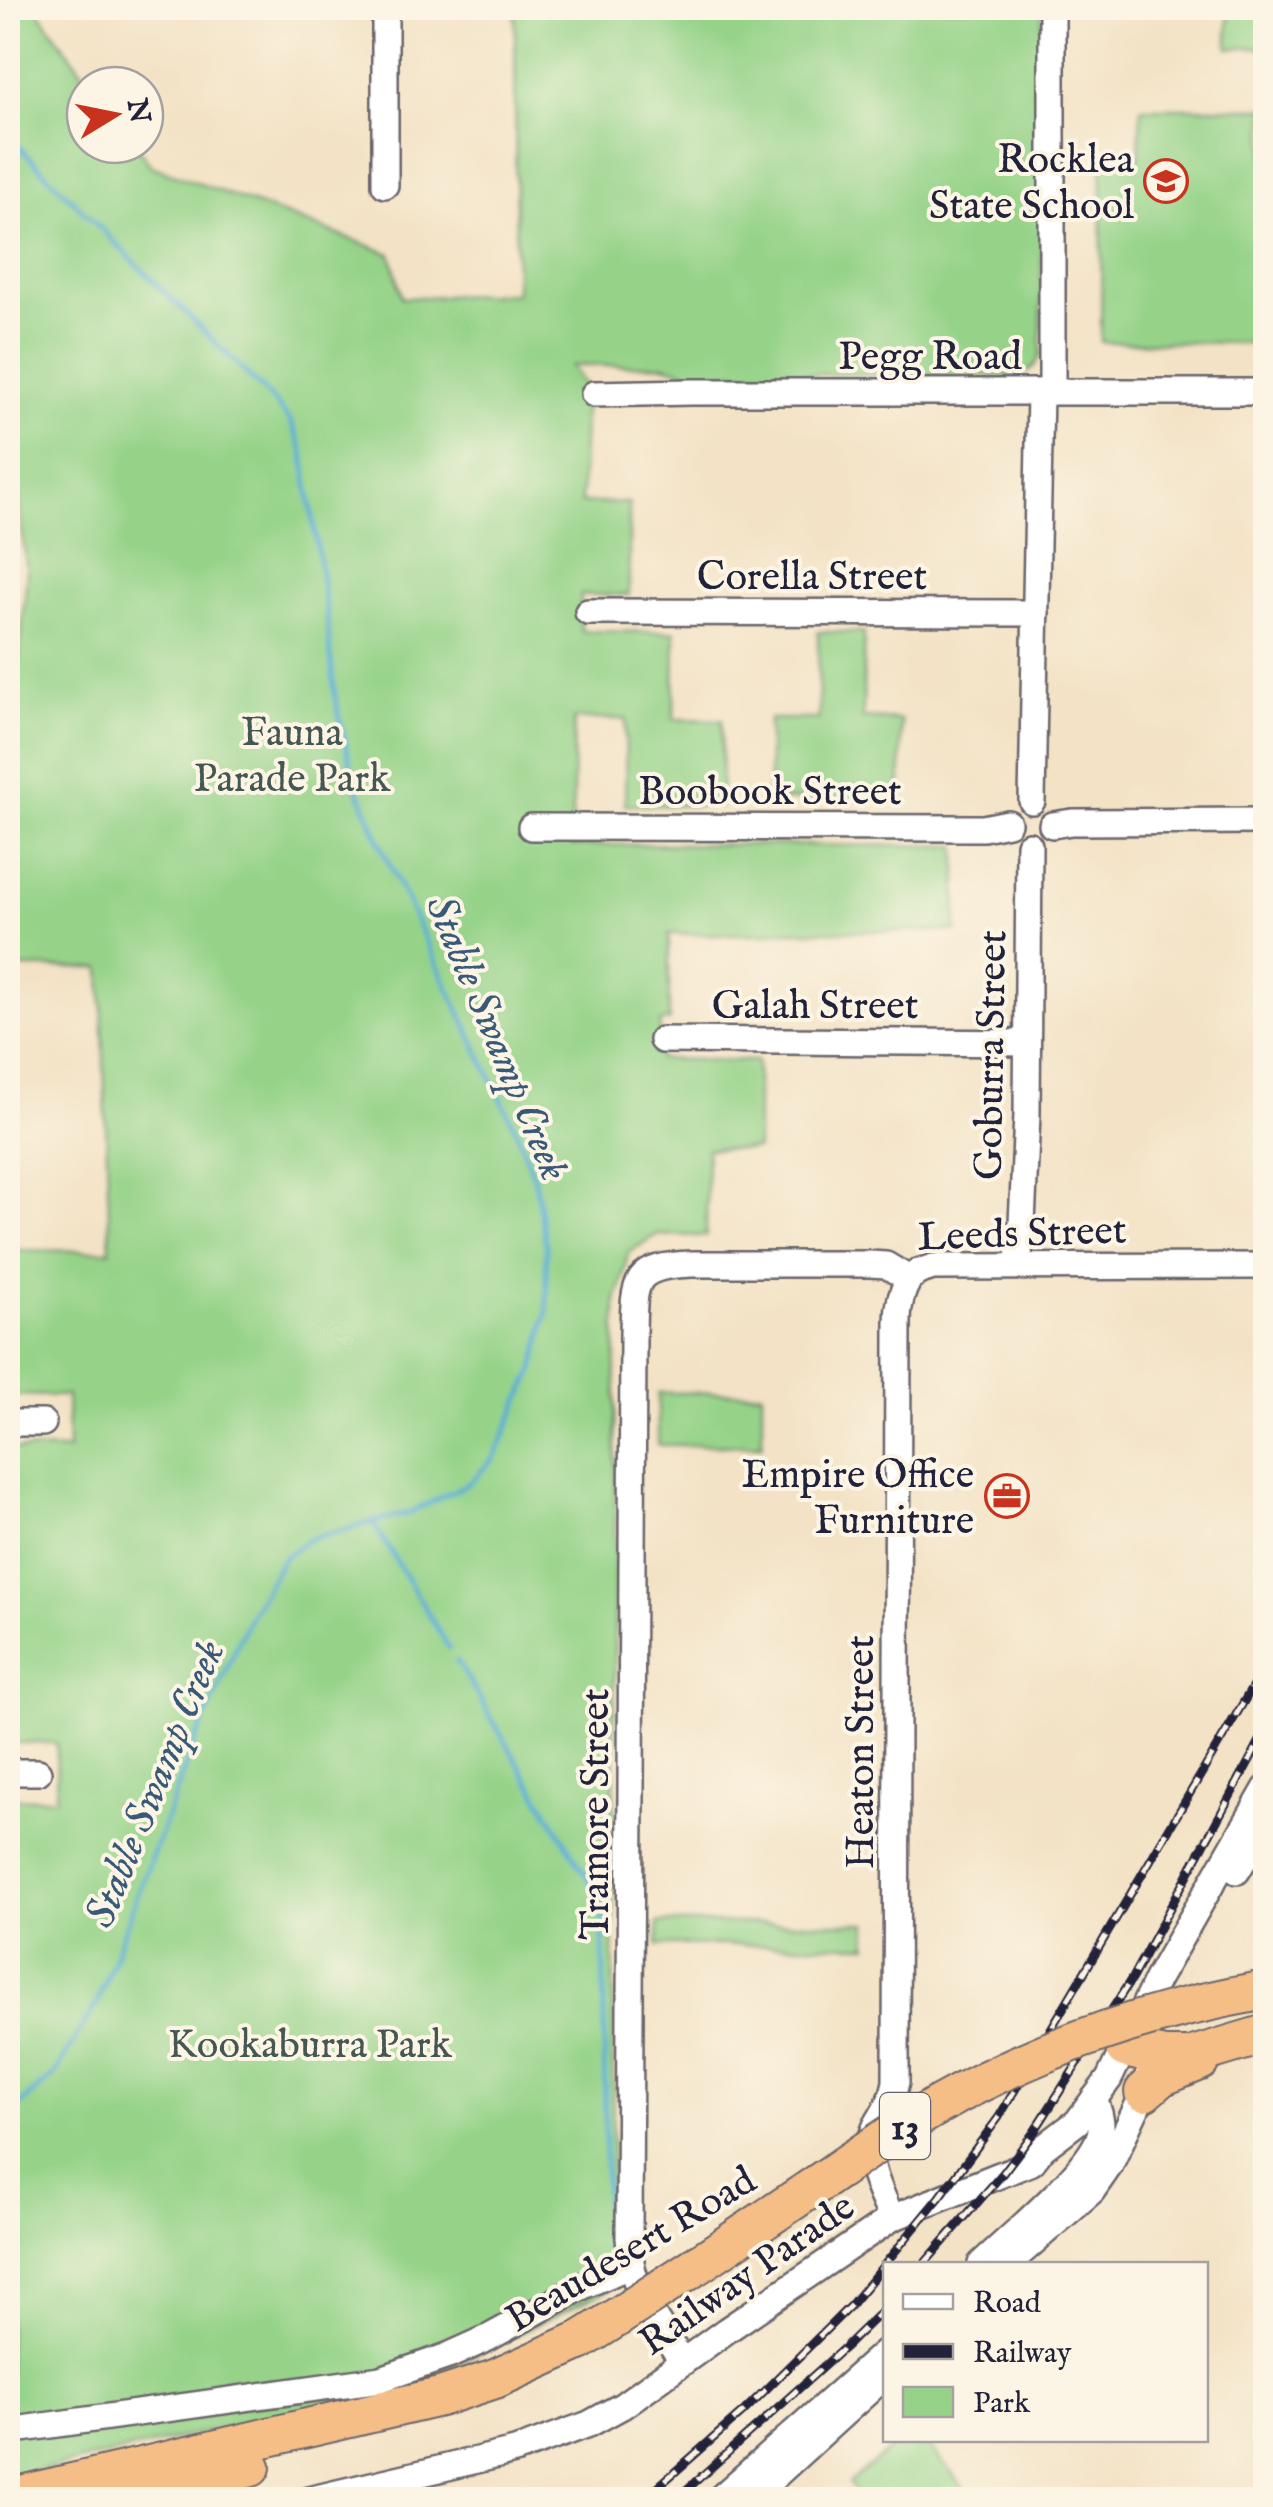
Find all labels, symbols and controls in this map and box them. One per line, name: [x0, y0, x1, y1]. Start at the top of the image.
north arrow: [65, 65, 165, 165]
text: N: [118, 95, 156, 126]
place label: Rocklea State School: [929, 136, 1135, 233]
school or university icon: Rocklea State School: [1143, 158, 1189, 204]
street label: Pegg Road: [838, 333, 1022, 384]
street label: Corella Street: [697, 553, 927, 604]
park label: Fauna Parade Park: [194, 709, 391, 806]
street label: Boobook Street: [638, 768, 902, 819]
water label: Stable Swamp Creek: [412, 888, 580, 1189]
street label: Goburra Street: [965, 930, 1020, 1181]
street label: Galah Street: [712, 982, 918, 1033]
street label: Leeds Street: [917, 1206, 1127, 1265]
place label: Empire Office Furniture: [741, 1451, 974, 1548]
office icon: Empire Office Furniture: [984, 1473, 1030, 1519]
water label: Stable Swamp Creek: [75, 1633, 238, 1936]
street label: Heaton Street: [837, 1635, 888, 1869]
street label: Tramore Street: [572, 1688, 623, 1940]
park label: Kookaburra Park: [168, 2021, 453, 2072]
road number: 13: [880, 2093, 930, 2159]
street label: Beaudesert Road: [498, 2156, 767, 2346]
street label: Railway Parade: [630, 2183, 866, 2369]
legend: [883, 2262, 1208, 2442]
text: Road: [973, 2285, 1042, 2323]
text: Railway: [973, 2335, 1072, 2373]
text: Park: [973, 2385, 1031, 2423]

